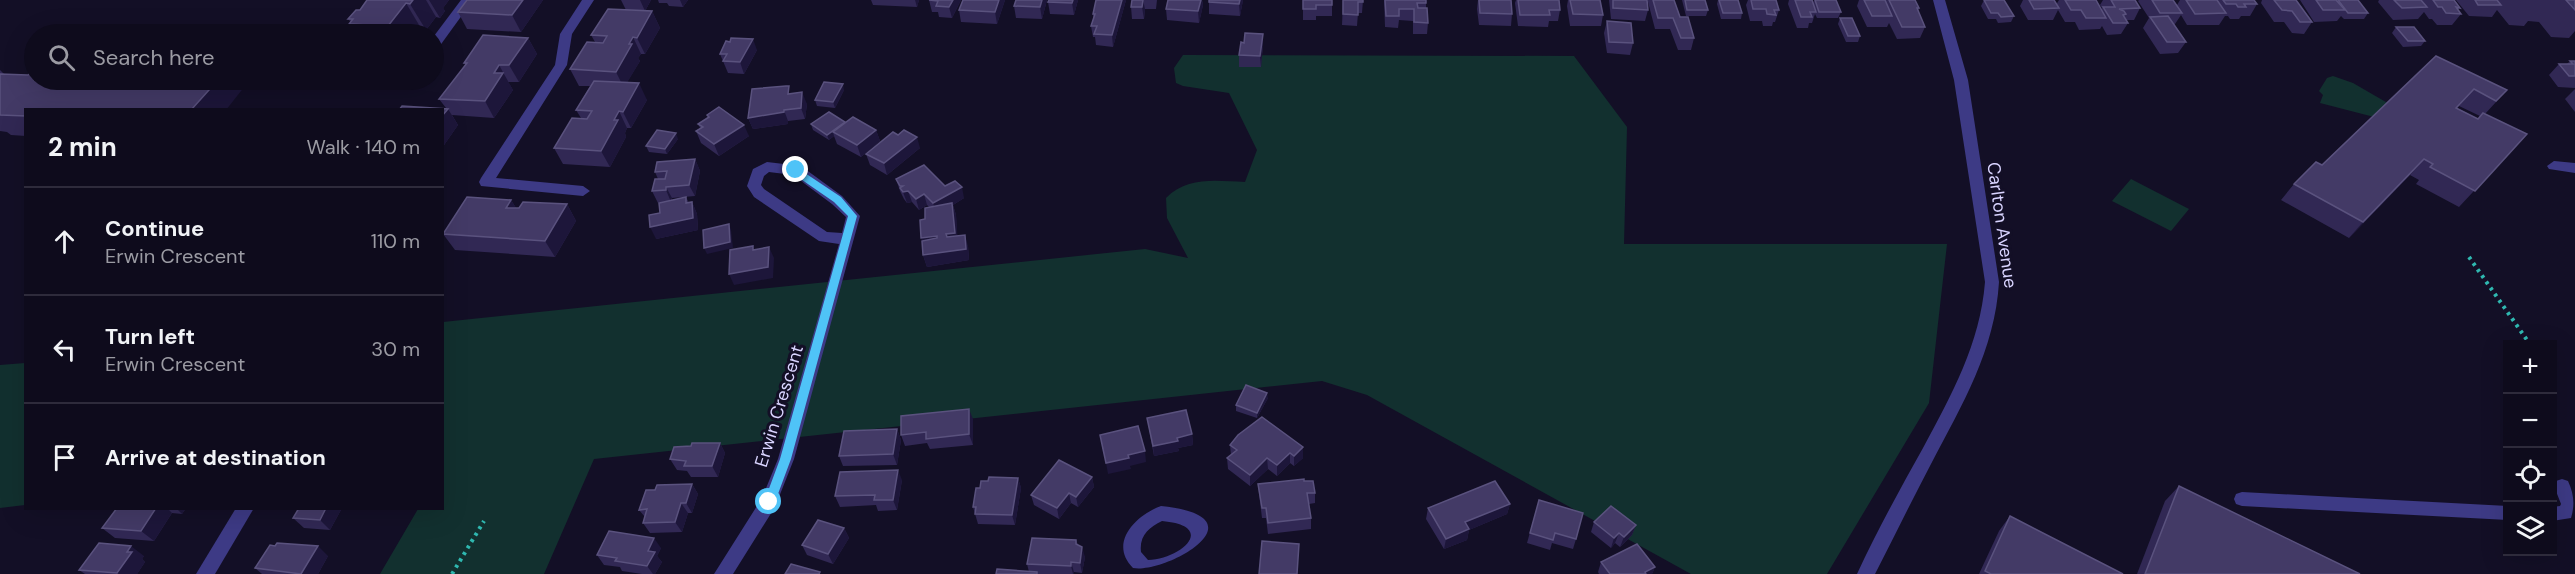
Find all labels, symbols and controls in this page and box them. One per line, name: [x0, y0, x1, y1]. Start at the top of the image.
search box: [24, 24, 444, 90]
icon: search: [45, 41, 78, 74]
text: Search here: [93, 43, 214, 72]
text: 2 min: [48, 130, 117, 164]
text: Walk · 140 m: [306, 134, 420, 160]
route end: [782, 156, 808, 182]
street label: Carlton Avenue: [1981, 160, 2023, 290]
text: Continue: [105, 214, 204, 243]
icon: ahead: [48, 225, 81, 258]
text: 110 m: [371, 228, 420, 254]
text: Erwin Crescent: [105, 243, 245, 269]
text: Turn left: [105, 322, 195, 351]
icon: left: [48, 333, 81, 366]
text: 30 m: [371, 336, 420, 362]
map controls: [2503, 340, 2557, 556]
button: +: [2503, 340, 2557, 394]
street label: Erwin Crescent: [749, 342, 809, 470]
text: Erwin Crescent: [105, 351, 245, 377]
button: −: [2503, 394, 2557, 448]
icon: arrive: [48, 441, 81, 474]
text: Arrive at destination: [105, 443, 326, 472]
button: locate: [2503, 448, 2557, 502]
route start: [755, 488, 781, 514]
button: layers: [2503, 502, 2557, 556]

